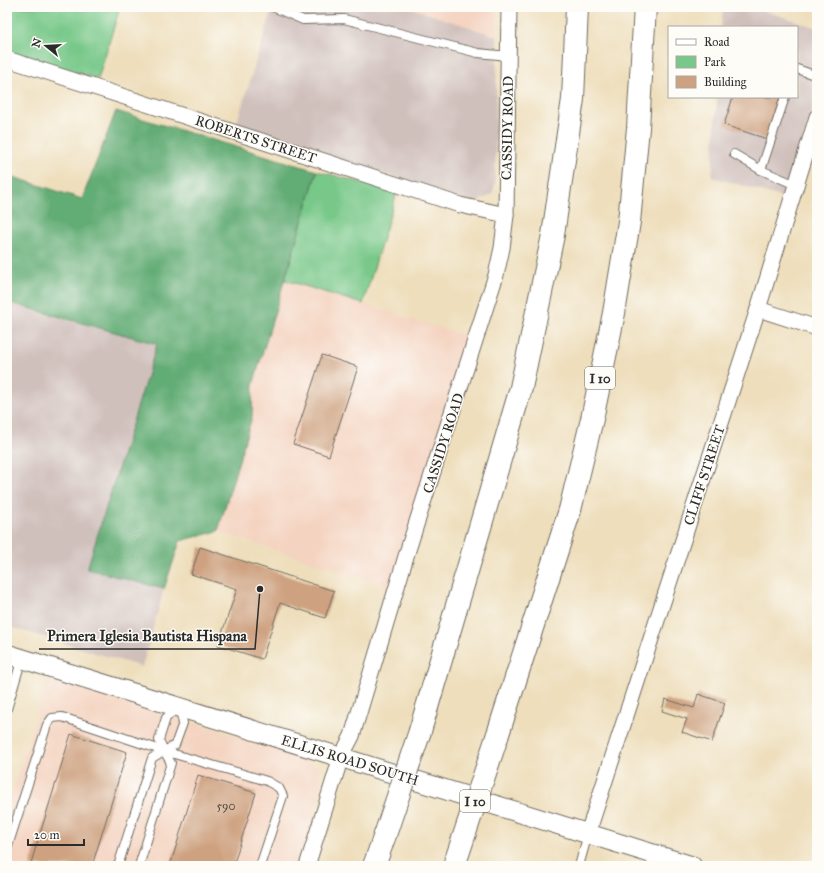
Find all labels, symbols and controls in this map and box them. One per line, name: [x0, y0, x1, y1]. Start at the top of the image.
north arrow: [26, 26, 66, 66]
legend: [668, 26, 798, 98]
text: Road: [704, 35, 730, 49]
text: N: [29, 36, 45, 50]
text: Park: [704, 55, 726, 69]
text: Building: [704, 75, 747, 90]
street label: CASSIDY ROAD: [498, 76, 517, 180]
street label: ROBERTS STREET: [193, 112, 319, 167]
road number: I 10: [585, 367, 615, 389]
street label: CASSIDY ROAD: [419, 391, 468, 495]
street label: CLIFF STREET: [680, 423, 729, 527]
callout: Primera Iglesia Bautista Hispana: [39, 622, 255, 649]
text: Primera Iglesia Bautista Hispana: [47, 627, 248, 646]
street label: ELLIS ROAD SOUTH: [279, 731, 421, 789]
road number: I 10: [460, 790, 490, 812]
house number: 590: [216, 799, 236, 813]
scale bar: [28, 821, 84, 847]
text: 20 m: [34, 828, 60, 842]

